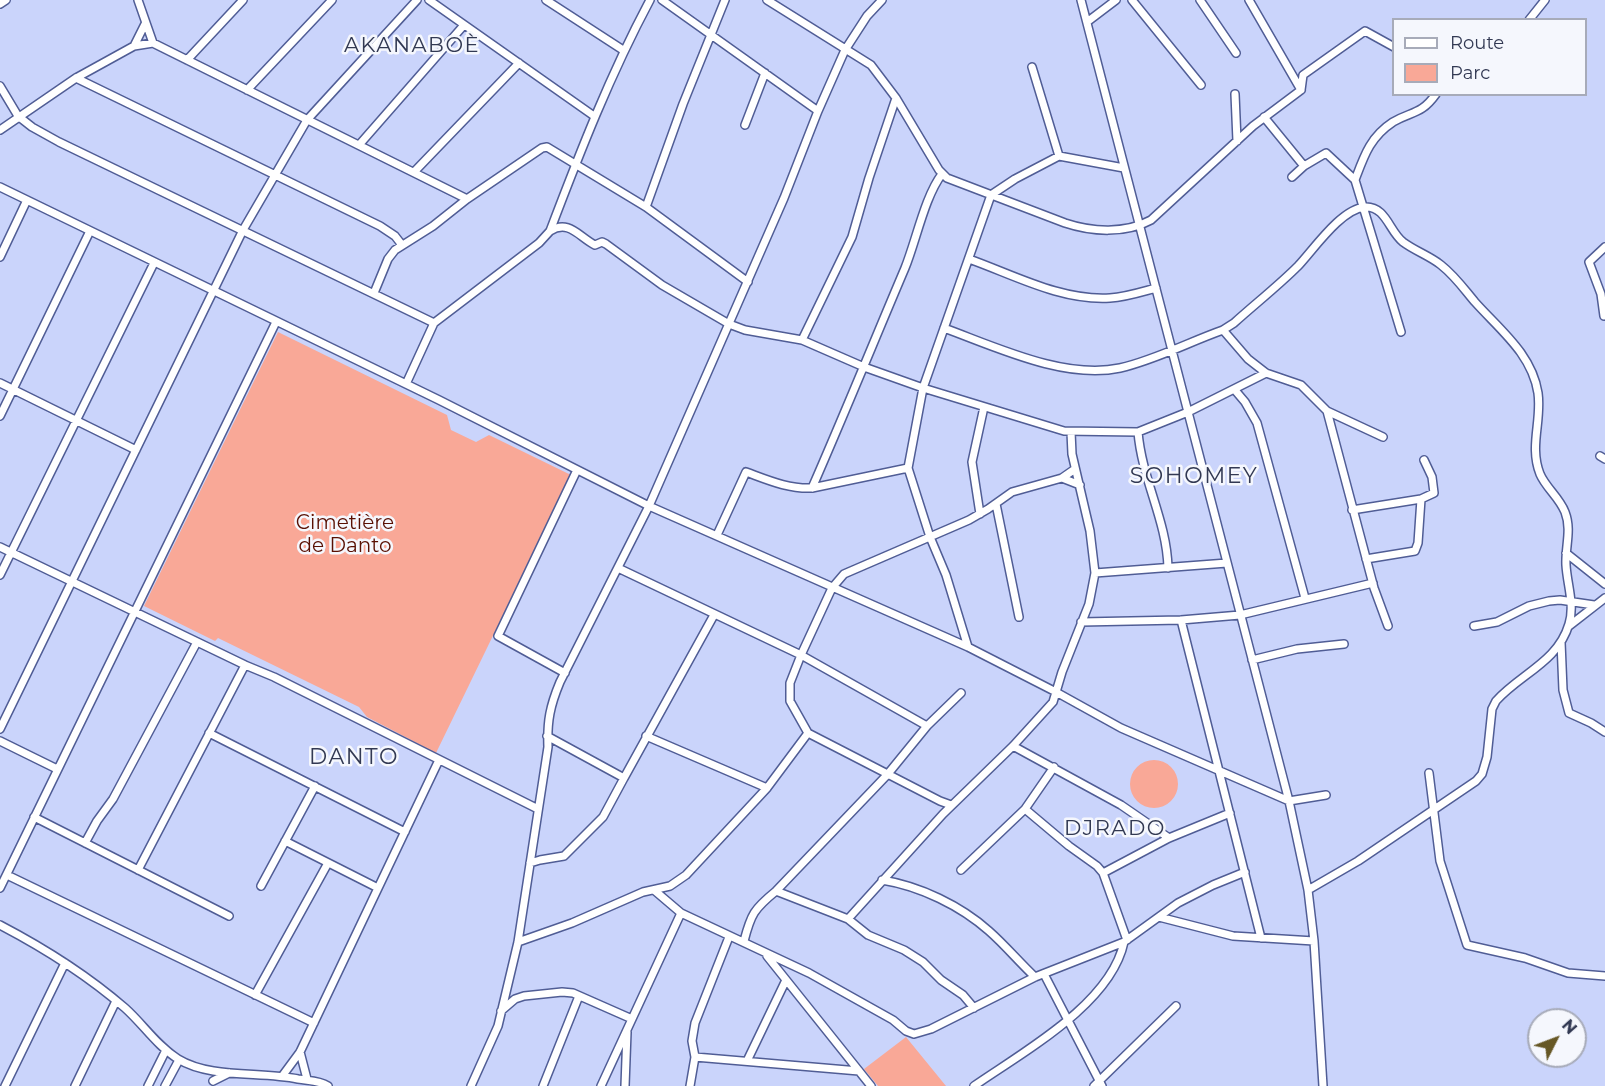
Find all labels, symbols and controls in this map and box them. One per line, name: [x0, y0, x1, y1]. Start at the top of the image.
legend: [1392, 18, 1587, 96]
text: Route: [1450, 32, 1504, 54]
district label: AKANABOÈ: [344, 33, 480, 59]
text: Parc: [1450, 62, 1490, 84]
district label: SOHOMEY: [1130, 464, 1258, 490]
park label: Cimetière de Danto: [296, 511, 394, 558]
district label: DANTO: [309, 745, 399, 771]
district label: DJRADO: [1064, 816, 1166, 842]
north arrow: [1527, 1008, 1587, 1068]
text: N: [1558, 1016, 1581, 1038]

